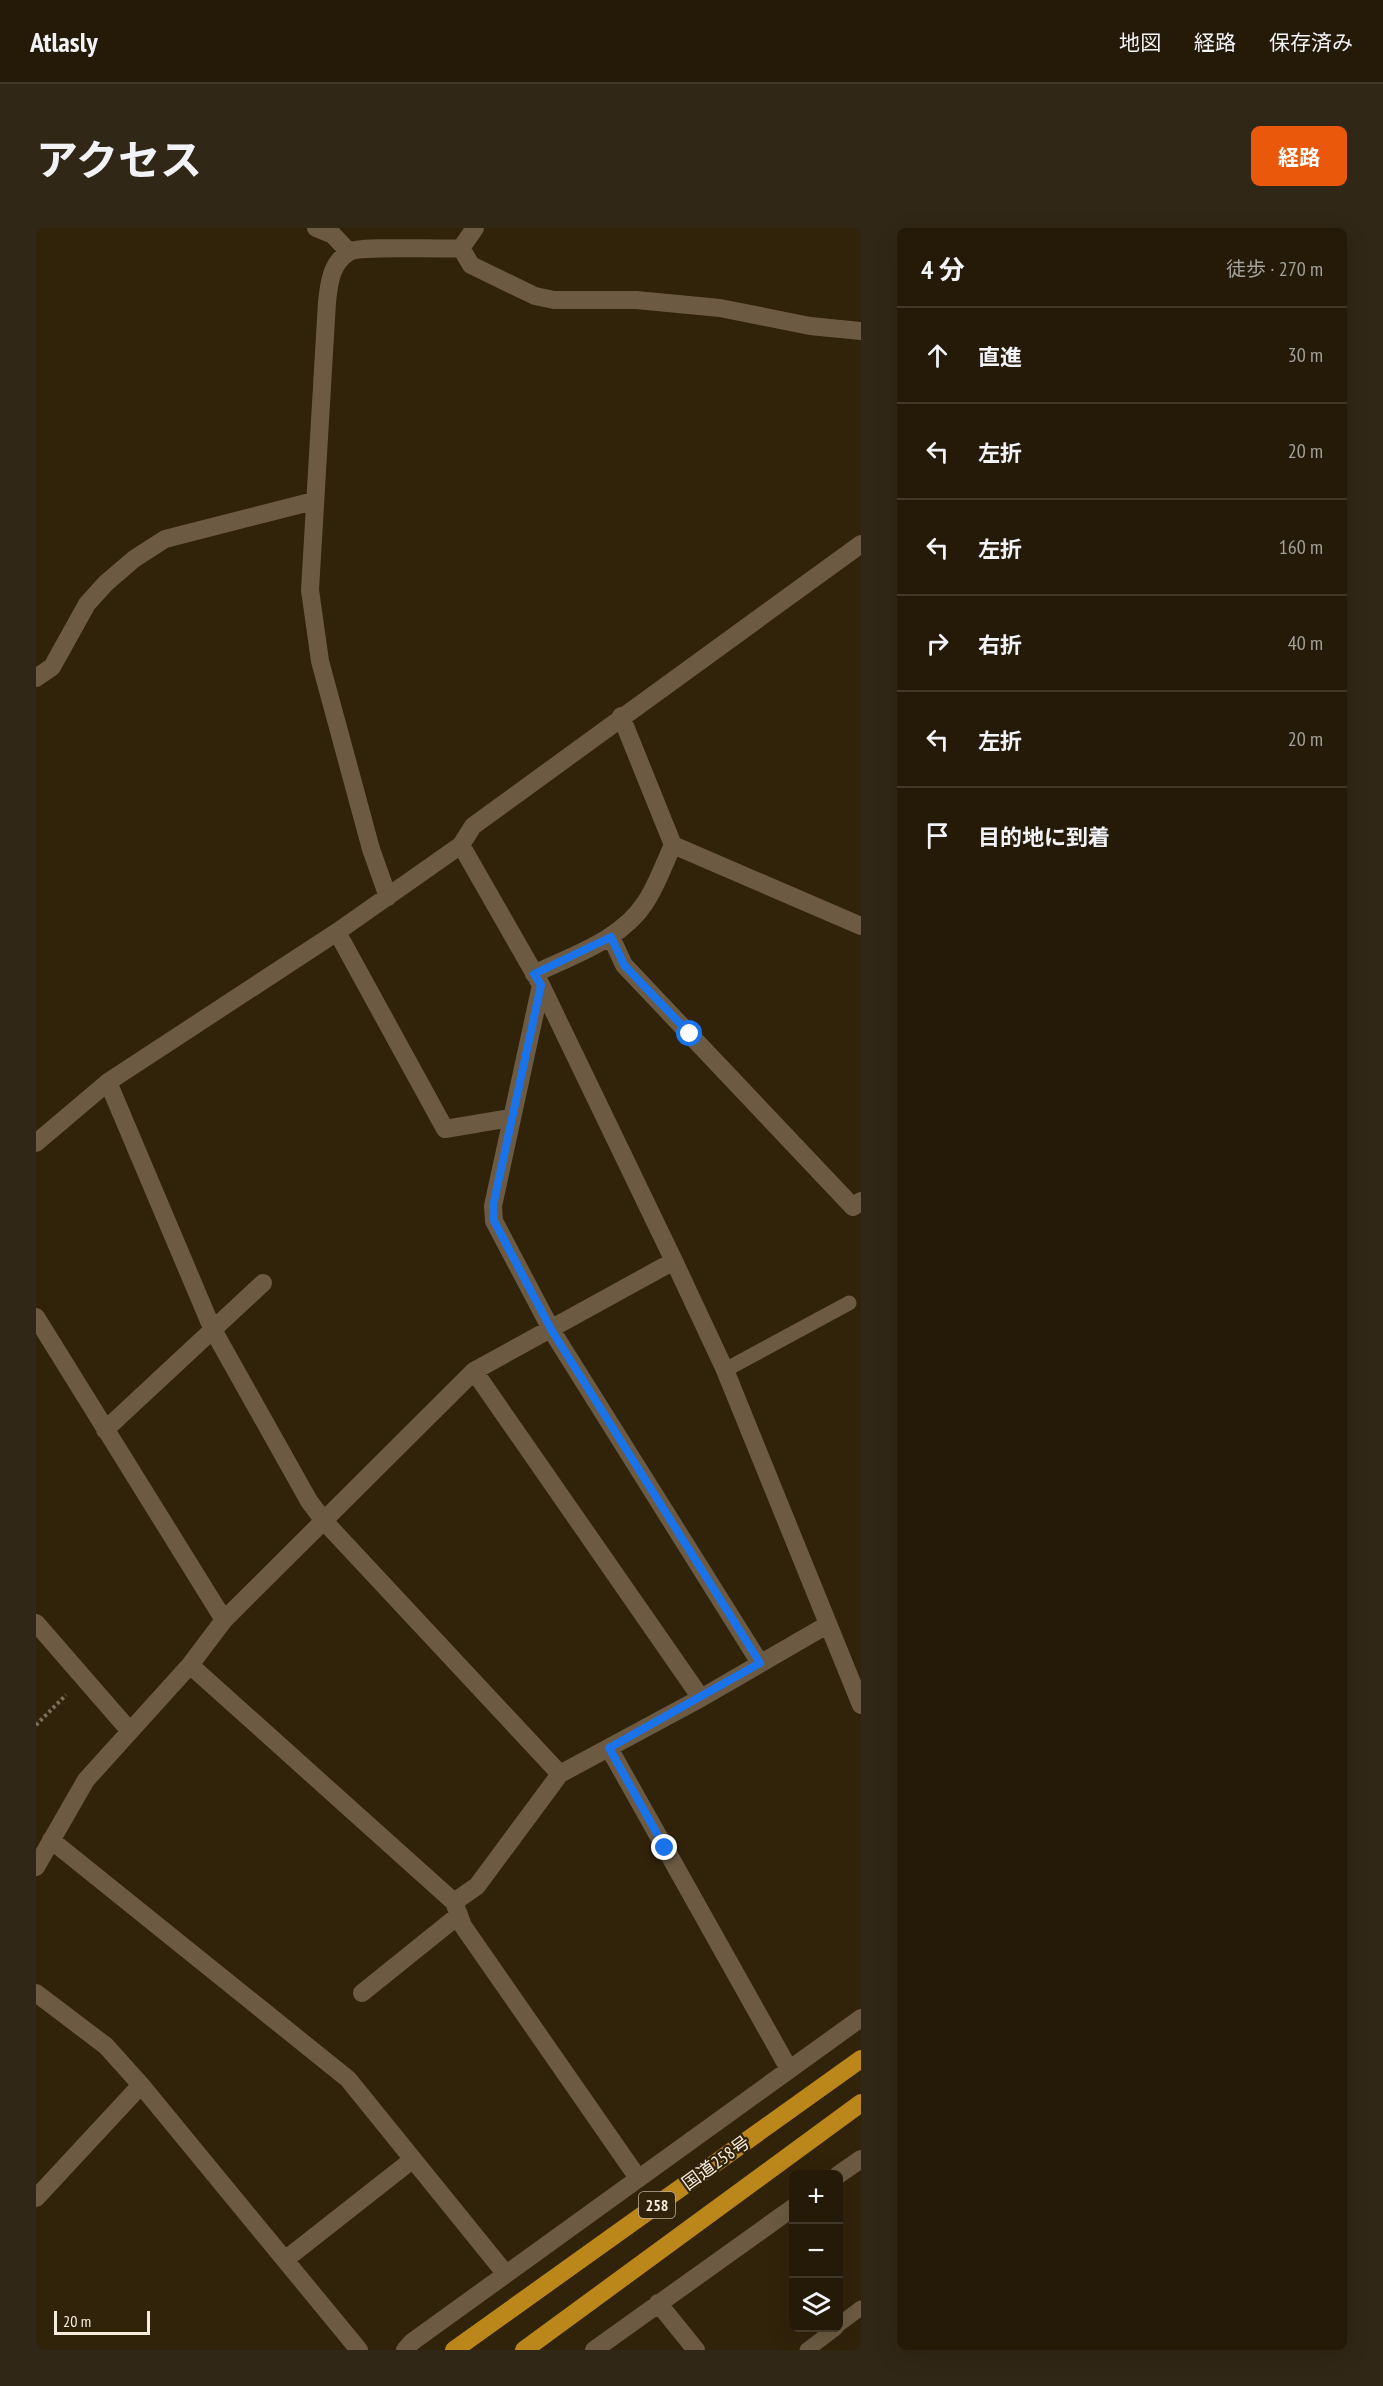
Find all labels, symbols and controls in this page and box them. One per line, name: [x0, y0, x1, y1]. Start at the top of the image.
text: Atlasly: [30, 23, 98, 60]
text: 地図: [1119, 29, 1161, 56]
text: 経路: [1194, 29, 1236, 56]
text: 保存済み: [1269, 29, 1353, 56]
button: 経路: [1251, 126, 1347, 186]
text: アクセス: [36, 132, 202, 187]
text: 4 分: [921, 253, 965, 286]
text: 徒歩 · 270 m: [1226, 256, 1323, 282]
icon: ahead: [921, 339, 954, 372]
text: 30 m: [1288, 342, 1323, 368]
text: 直進: [978, 343, 1022, 371]
icon: left: [921, 435, 954, 468]
text: 20 m: [1288, 438, 1323, 464]
text: 左折: [978, 439, 1022, 467]
icon: left: [921, 531, 954, 564]
text: 160 m: [1279, 534, 1323, 560]
text: 左折: [978, 535, 1022, 563]
icon: right: [921, 627, 954, 660]
text: 40 m: [1288, 630, 1323, 656]
text: 右折: [978, 631, 1022, 659]
icon: left: [921, 723, 954, 756]
text: 20 m: [1288, 726, 1323, 752]
text: 左折: [978, 727, 1022, 755]
icon: arrive: [921, 819, 954, 852]
text: 目的地に到着: [978, 823, 1110, 851]
route start: [676, 1020, 702, 1046]
route end: [651, 1834, 677, 1860]
street label: 国道258号: [677, 2130, 754, 2195]
map controls: [789, 2170, 843, 2332]
button: +: [789, 2170, 843, 2224]
road number: 258: [639, 2192, 675, 2218]
button: −: [789, 2224, 843, 2278]
button: layers: [789, 2278, 843, 2332]
scale bar: [54, 2308, 150, 2336]
text: 20 m: [63, 2311, 91, 2331]

